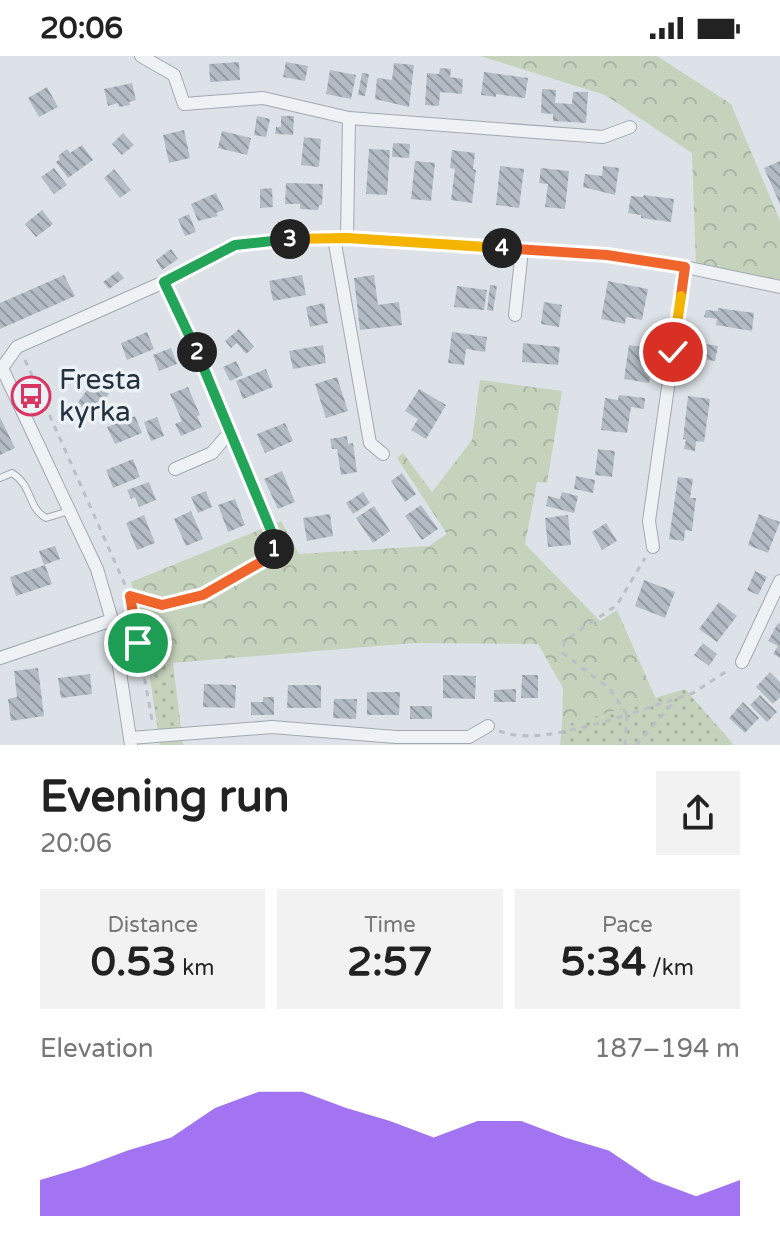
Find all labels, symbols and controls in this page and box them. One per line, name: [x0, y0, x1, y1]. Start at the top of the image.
text: 20:06: [40, 10, 123, 47]
pin: 3: [270, 219, 310, 259]
text: 3: [283, 226, 297, 252]
pin: 4: [482, 228, 522, 268]
text: 4: [495, 235, 509, 261]
pin: [639, 318, 707, 386]
icon: check: [651, 330, 695, 374]
pin: 2: [177, 332, 217, 372]
text: 2: [190, 339, 204, 365]
place label: Fresta kyrka: [59, 363, 141, 429]
bus stop icon: Fresta kyrka: [10, 375, 52, 417]
pin: 1: [254, 529, 294, 569]
text: 1: [267, 536, 281, 562]
pin: [104, 609, 172, 677]
icon: arrive: [116, 621, 160, 665]
text: Evening run: [40, 771, 289, 824]
button: share: [656, 771, 740, 855]
text: 20:06: [40, 828, 112, 859]
text: Distance: [107, 912, 198, 938]
text: Time: [364, 912, 416, 938]
text: Pace: [602, 912, 653, 938]
text: 0.53: [91, 938, 177, 986]
text: 2:57: [347, 938, 433, 986]
text: 5:34: [561, 938, 646, 986]
text: km: [177, 955, 215, 981]
text: /km: [646, 955, 694, 981]
text: Elevation: [40, 1033, 154, 1064]
text: 187–194 m: [594, 1033, 740, 1064]

